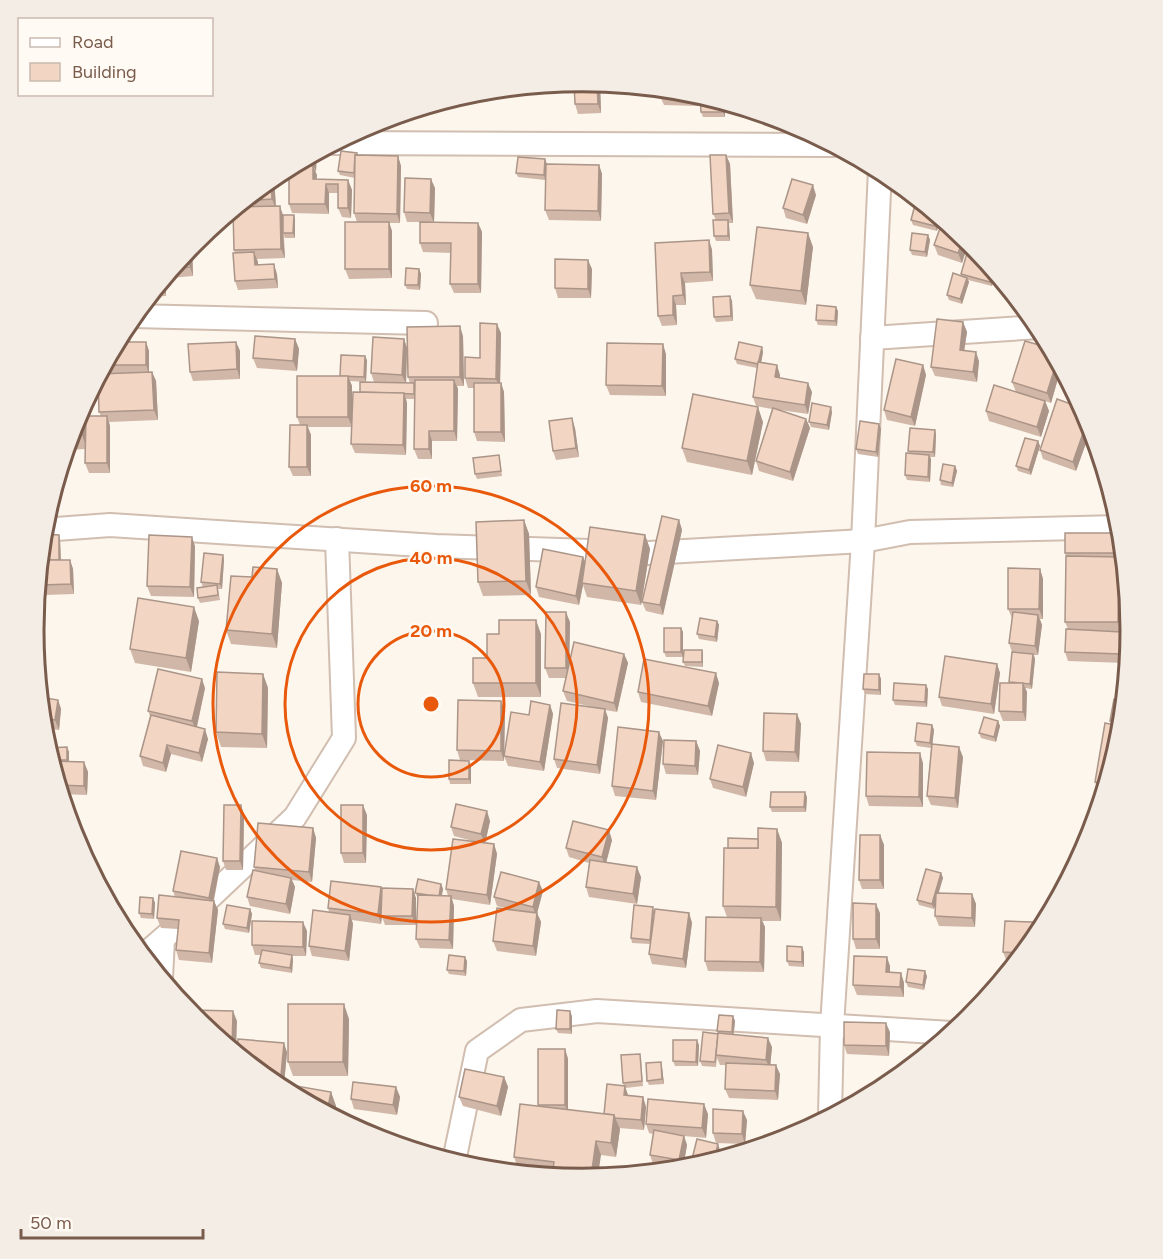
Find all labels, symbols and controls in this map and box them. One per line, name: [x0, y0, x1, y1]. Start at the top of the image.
legend: [18, 18, 213, 96]
text: Road: [72, 31, 113, 53]
text: Building: [72, 61, 137, 83]
text: 60 m: [410, 475, 452, 497]
text: 40 m: [409, 547, 453, 569]
text: 20 m: [410, 620, 452, 642]
centre of rings: [421, 694, 441, 714]
scale bar: [21, 1202, 202, 1240]
text: 50 m: [30, 1212, 72, 1234]

